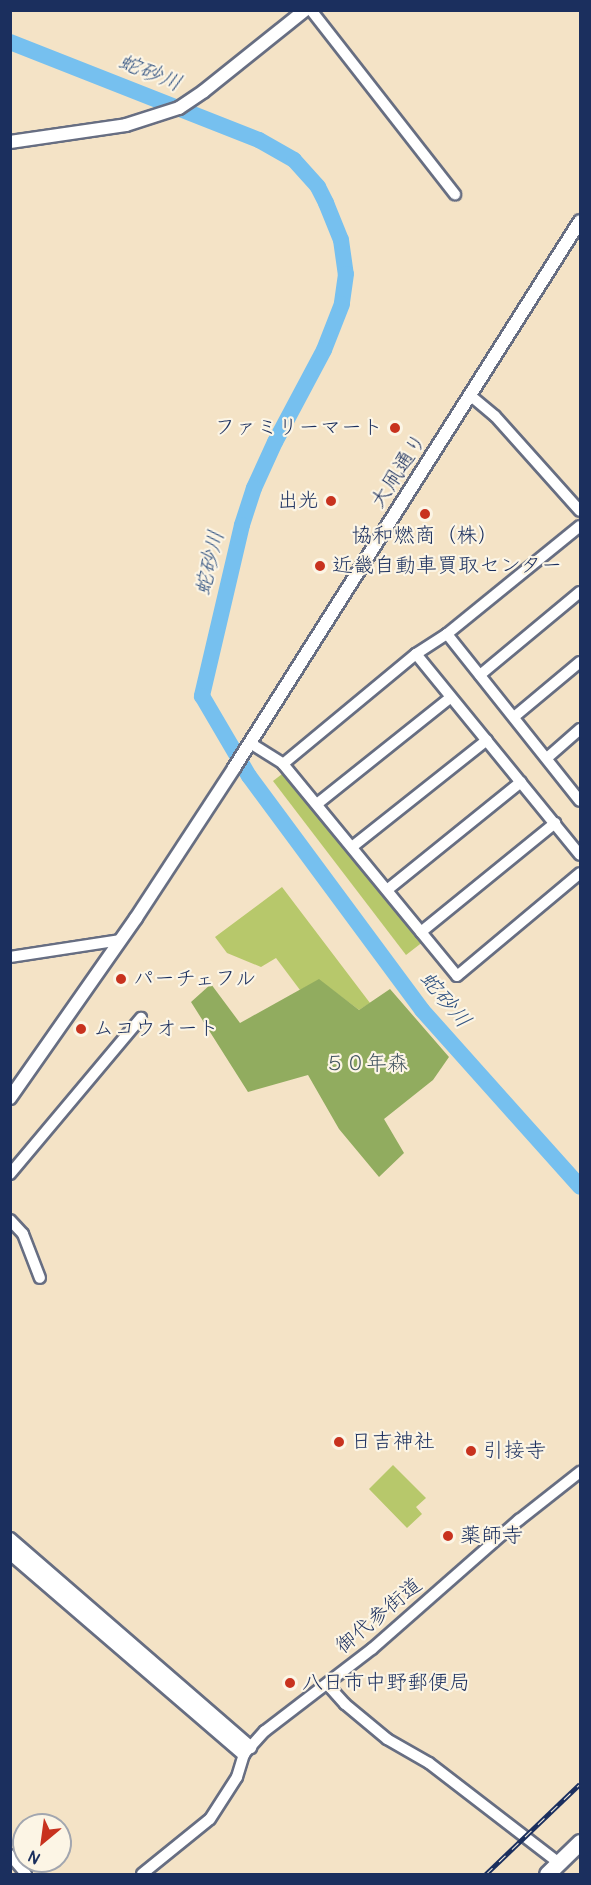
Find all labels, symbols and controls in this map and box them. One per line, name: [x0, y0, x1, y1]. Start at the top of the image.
water label: 蛇砂川: [114, 48, 186, 98]
place label: ファミリーマート: [215, 415, 383, 441]
marker: ファミリーマート: [388, 421, 402, 435]
street label: 大凧通り: [366, 429, 432, 513]
place label: 出光: [277, 488, 319, 514]
marker: 出光: [324, 494, 338, 508]
marker: 協和燃商（株）: [418, 507, 432, 521]
place label: 協和燃商（株）: [352, 523, 498, 549]
water label: 蛇砂川: [190, 528, 230, 598]
place label: 近畿自動車買取センター: [332, 553, 563, 579]
marker: 近畿自動車買取センター: [313, 559, 327, 573]
place label: パーチェフル: [133, 966, 259, 992]
water label: 蛇砂川: [414, 966, 476, 1034]
marker: パーチェフル: [114, 972, 128, 986]
place label: ムコウオート: [93, 1016, 219, 1042]
marker: ムコウオート: [74, 1022, 88, 1036]
park label: ５０年森: [324, 1051, 408, 1077]
place label: 日吉神社: [351, 1429, 435, 1455]
marker: 日吉神社: [332, 1435, 346, 1449]
place label: 引接寺: [483, 1438, 546, 1464]
marker: 引接寺: [464, 1444, 478, 1458]
place label: 薬師寺: [460, 1523, 523, 1549]
marker: 薬師寺: [441, 1529, 455, 1543]
street label: 御代参街道: [331, 1573, 427, 1659]
place label: 八日市中野郵便局: [302, 1670, 470, 1696]
marker: 八日市中野郵便局: [283, 1676, 297, 1690]
north arrow: [12, 1813, 72, 1873]
text: N: [25, 1846, 44, 1868]

